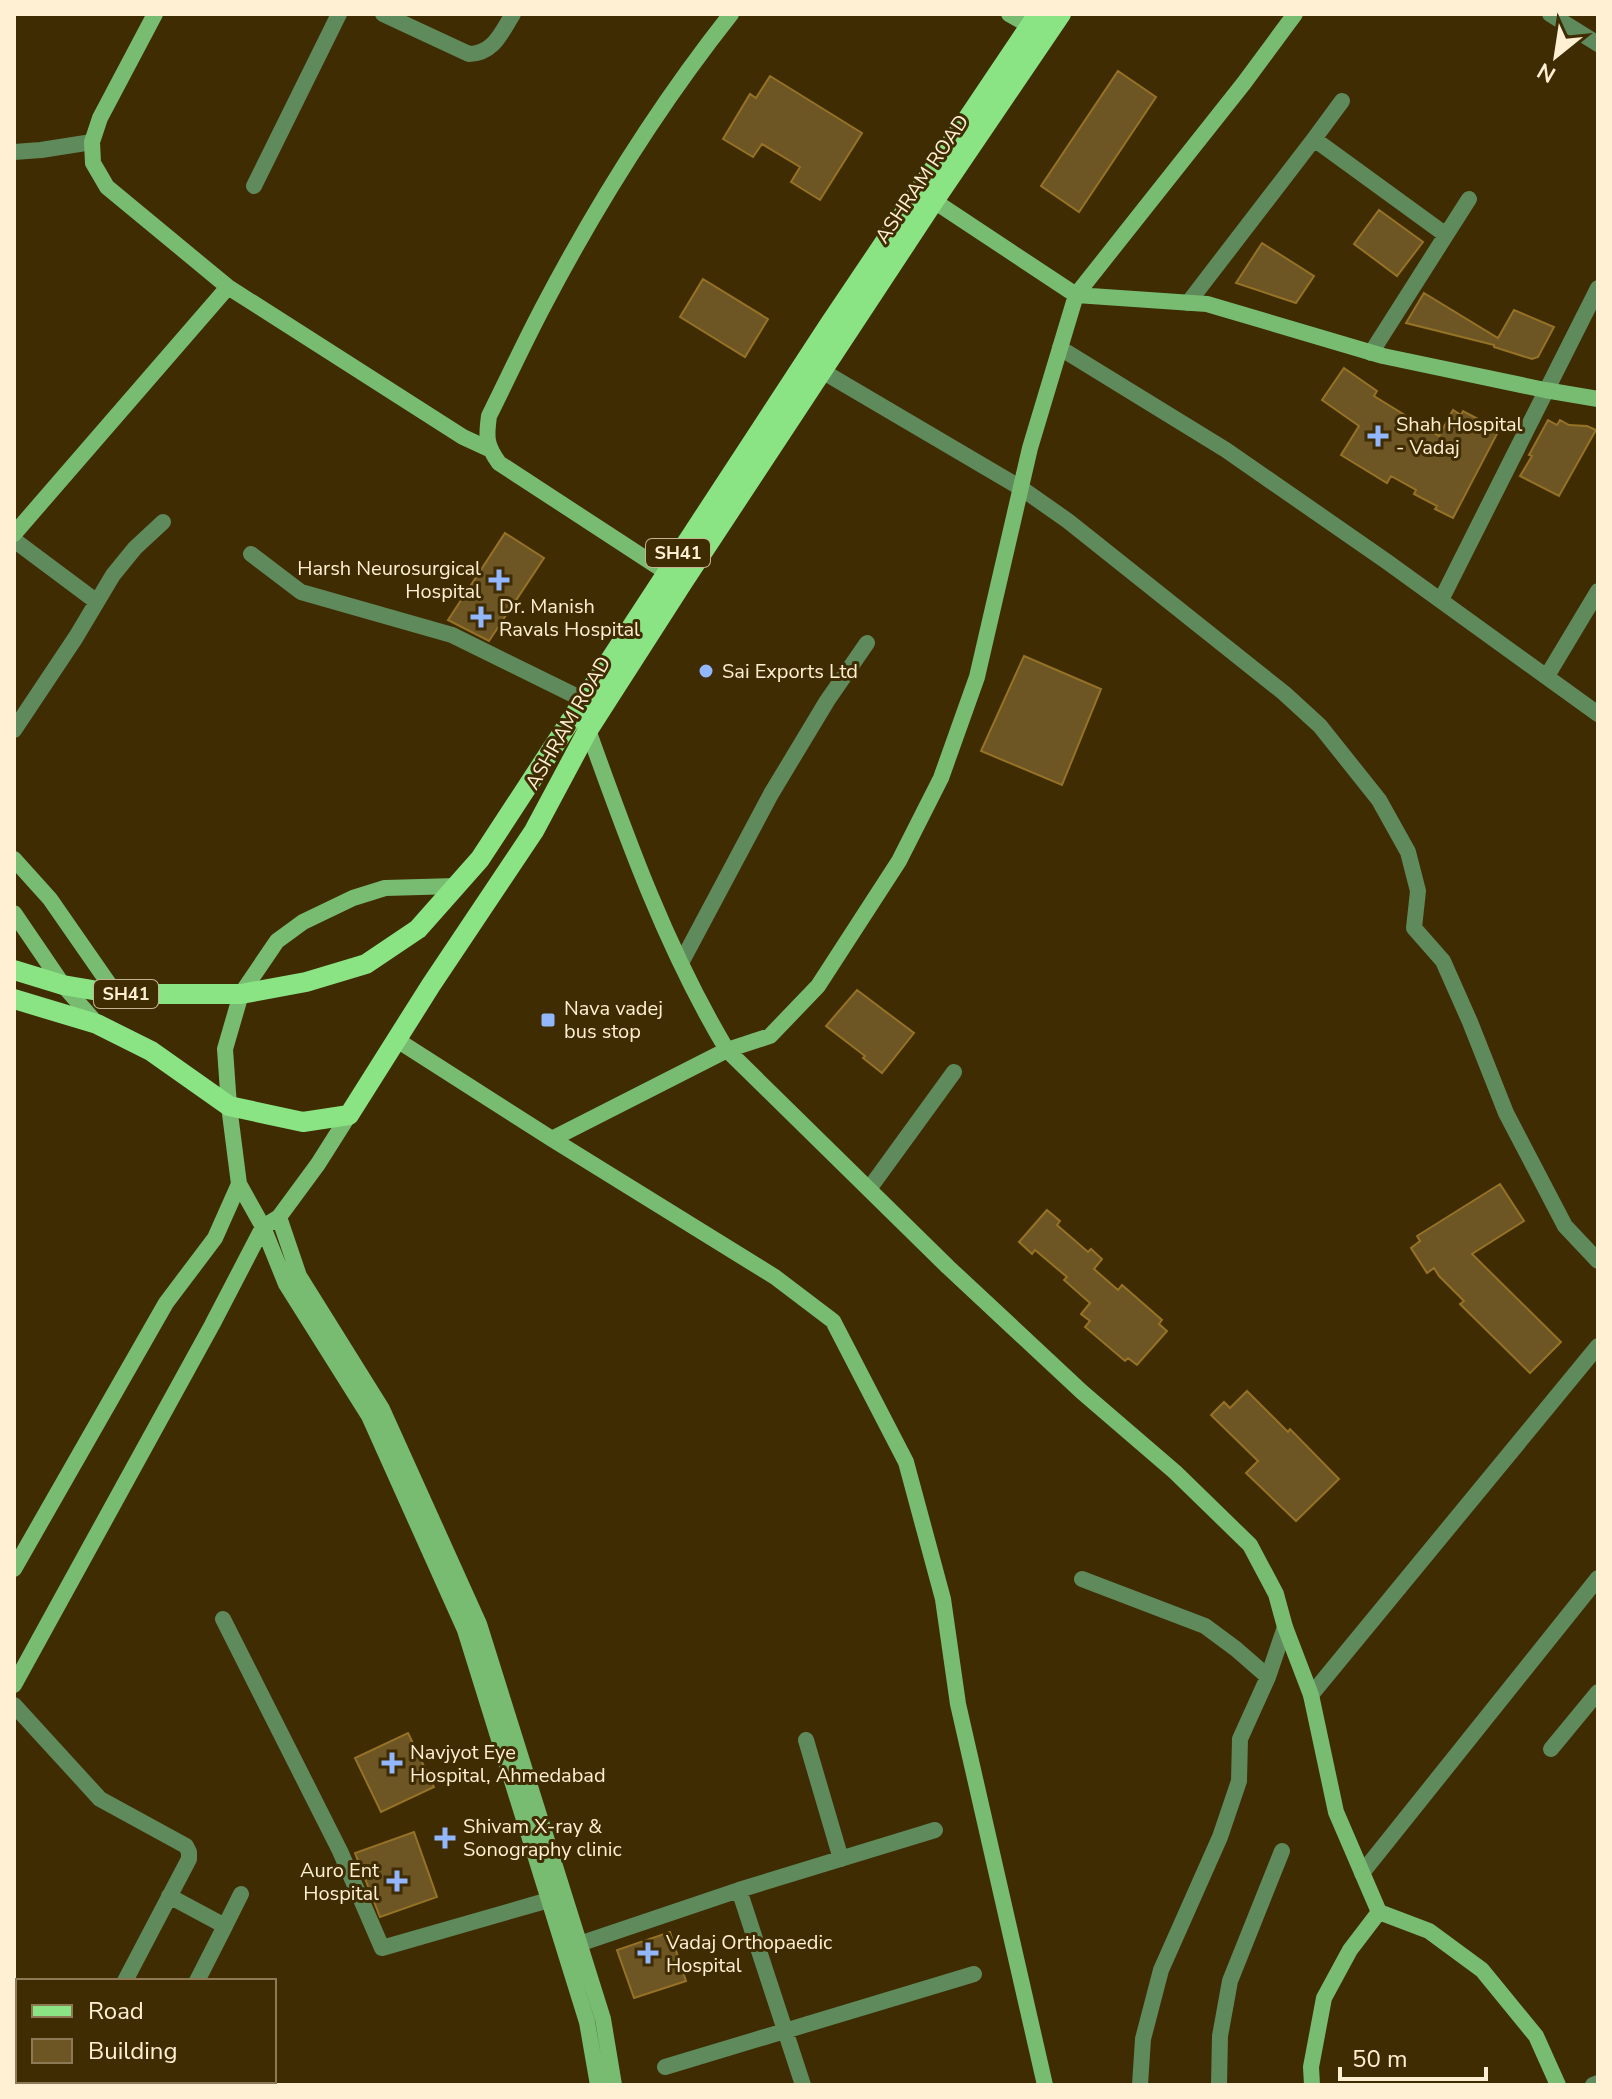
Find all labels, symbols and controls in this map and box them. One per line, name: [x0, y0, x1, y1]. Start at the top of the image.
north arrow: [1516, 16, 1596, 96]
text: N: [1532, 55, 1561, 90]
street label: ASHRAM ROAD: [869, 109, 975, 249]
place label: Shah Hospital - Vadaj: [1396, 411, 1523, 461]
marker: Shah Hospital - Vadaj: [1367, 425, 1389, 447]
road number: SH41: [646, 539, 710, 567]
place label: Harsh Neurosurgical Hospital: [297, 555, 481, 605]
marker: Harsh Neurosurgical Hospital: [488, 569, 510, 591]
place label: Dr. Manish Ravals Hospital: [499, 593, 640, 643]
marker: Dr. Manish Ravals Hospital: [470, 606, 492, 628]
street label: ASHRAM ROAD: [519, 651, 617, 795]
place label: Sai Exports Ltd: [722, 658, 858, 685]
marker: Sai Exports Ltd: [697, 662, 715, 680]
road number: SH41: [94, 980, 158, 1008]
place label: Nava vadej bus stop: [564, 995, 663, 1045]
marker: Nava vadej bus stop: [539, 1011, 557, 1029]
place label: Navjyot Eye Hospital, Ahmedabad: [410, 1739, 606, 1789]
marker: Navjyot Eye Hospital, Ahmedabad: [381, 1752, 403, 1774]
place label: Shivam X-ray & Sonography clinic: [463, 1813, 622, 1863]
marker: Shivam X-ray & Sonography clinic: [434, 1827, 456, 1849]
place label: Auro Ent Hospital: [300, 1857, 380, 1907]
marker: Auro Ent Hospital: [386, 1870, 408, 1892]
place label: Vadaj Orthopaedic Hospital: [665, 1929, 832, 1979]
marker: Vadaj Orthopaedic Hospital: [637, 1942, 659, 1964]
legend: [16, 1979, 276, 2083]
text: Road: [88, 1995, 144, 2027]
scale bar: [1340, 2031, 1486, 2081]
text: Building: [88, 2035, 178, 2067]
text: 50 m: [1352, 2043, 1408, 2075]

